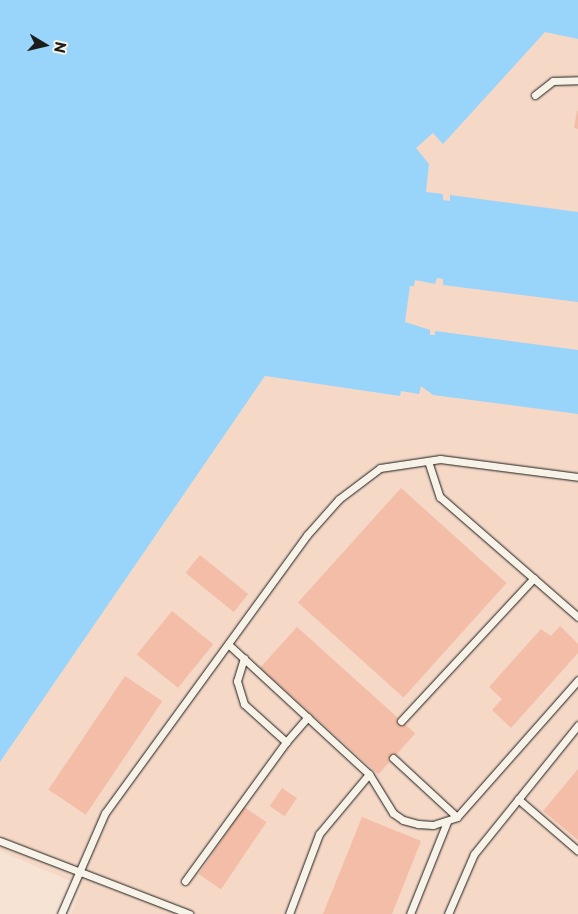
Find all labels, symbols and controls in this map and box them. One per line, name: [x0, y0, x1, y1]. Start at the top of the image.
north arrow: [20, 20, 70, 70]
text: N: [49, 40, 72, 55]

